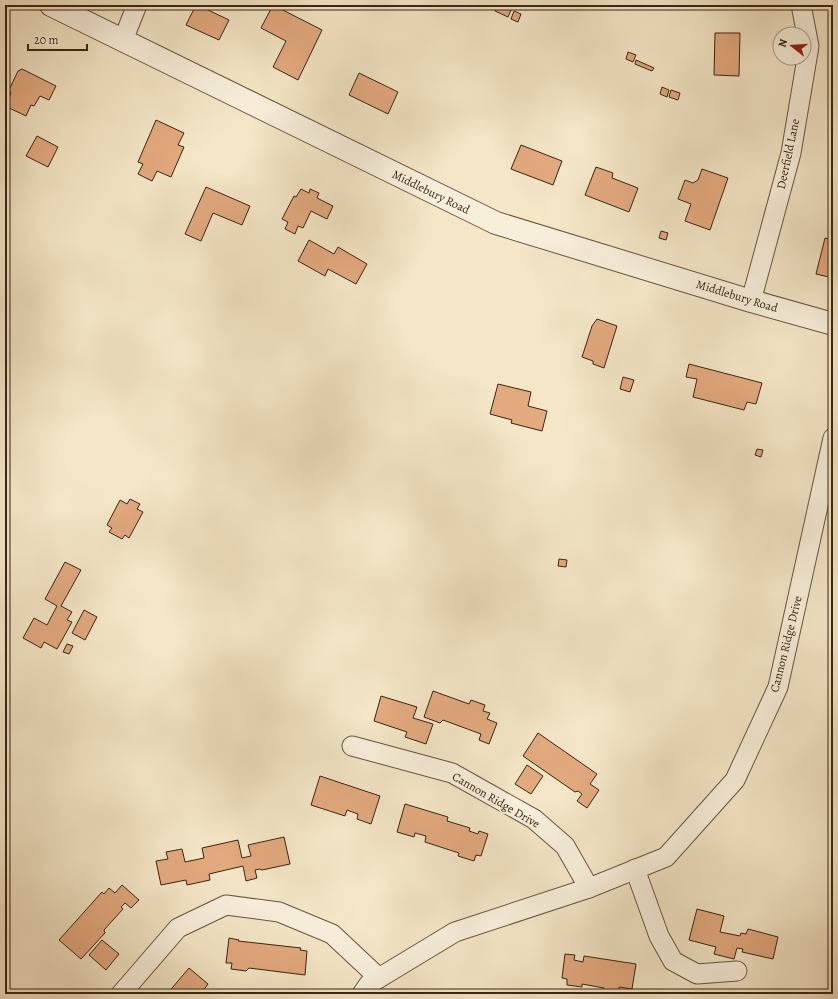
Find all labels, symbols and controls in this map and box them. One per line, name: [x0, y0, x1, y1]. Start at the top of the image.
scale bar: [28, 26, 87, 52]
north arrow: [772, 26, 812, 66]
text: 20 m: [34, 32, 58, 48]
text: N: [775, 37, 791, 49]
street label: Deerfield Lane: [773, 117, 803, 191]
street label: Middlebury Road: [389, 166, 473, 218]
street label: Middlebury Road: [694, 276, 780, 316]
street label: Cannon Ridge Drive: [766, 594, 806, 694]
street label: Cannon Ridge Drive: [449, 768, 543, 832]

